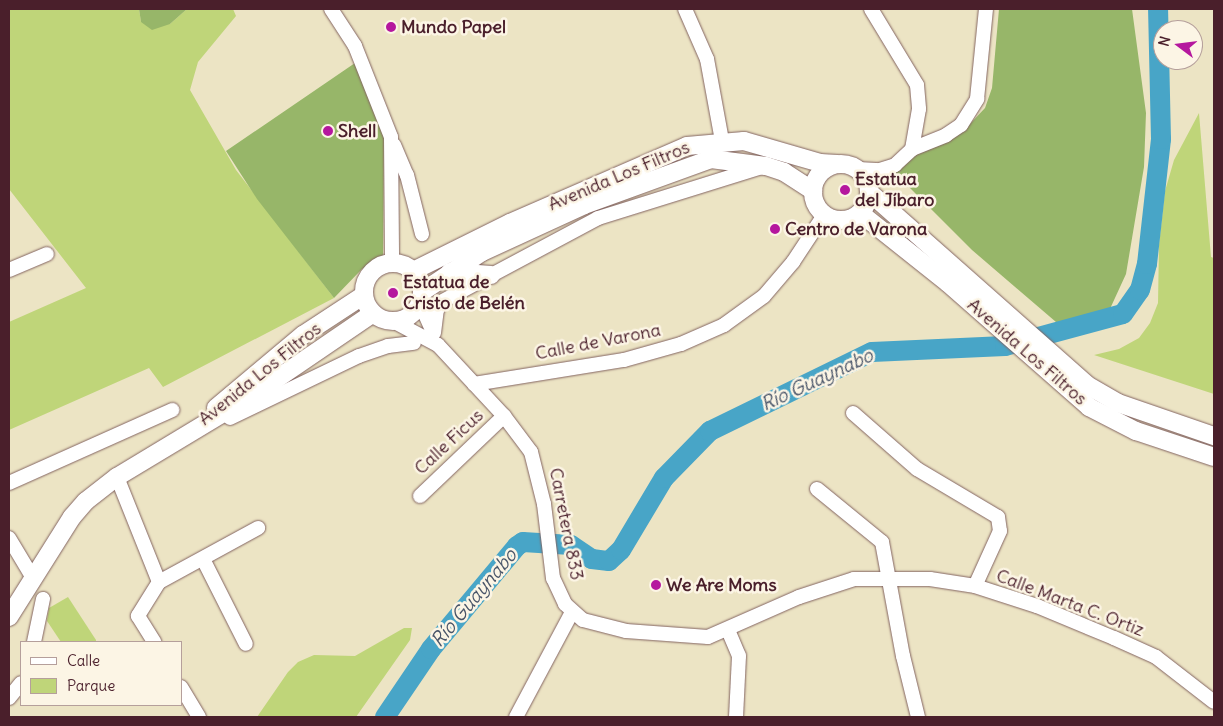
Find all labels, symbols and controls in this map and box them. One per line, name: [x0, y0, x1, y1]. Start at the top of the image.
place label: Mundo Papel: [401, 16, 506, 38]
north arrow: [1153, 20, 1203, 70]
marker: Mundo Papel: [385, 21, 397, 33]
text: N: [1155, 34, 1174, 48]
place label: Shell: [338, 120, 376, 142]
marker: Shell: [322, 125, 334, 137]
street label: Avenida Los Filtros: [545, 136, 693, 216]
place label: Estatua del Jíbaro: [855, 169, 934, 212]
marker: Estatua del Jíbaro: [839, 184, 851, 196]
place label: Centro de Varona: [785, 218, 927, 240]
marker: Centro de Varona: [769, 223, 781, 235]
place label: Estatua de Cristo de Belén: [403, 272, 525, 314]
marker: Estatua de Cristo de Belén: [387, 287, 399, 299]
street label: Avenida Los Filtros: [963, 294, 1091, 410]
street label: Avenida Los Filtros: [194, 318, 326, 430]
street label: Calle de Varona: [533, 319, 663, 365]
water label: Río Guaynabo: [757, 344, 877, 416]
street label: Calle Ficus: [410, 405, 488, 479]
street label: Carretera 833: [545, 466, 587, 582]
water label: Río Guaynabo: [426, 544, 522, 652]
street label: Calle Marta C. Ortiz: [993, 565, 1147, 641]
place label: We Are Moms: [666, 574, 777, 596]
marker: We Are Moms: [650, 579, 662, 591]
legend: [20, 641, 182, 706]
text: Calle: [67, 651, 100, 670]
text: Parque: [67, 676, 115, 695]

